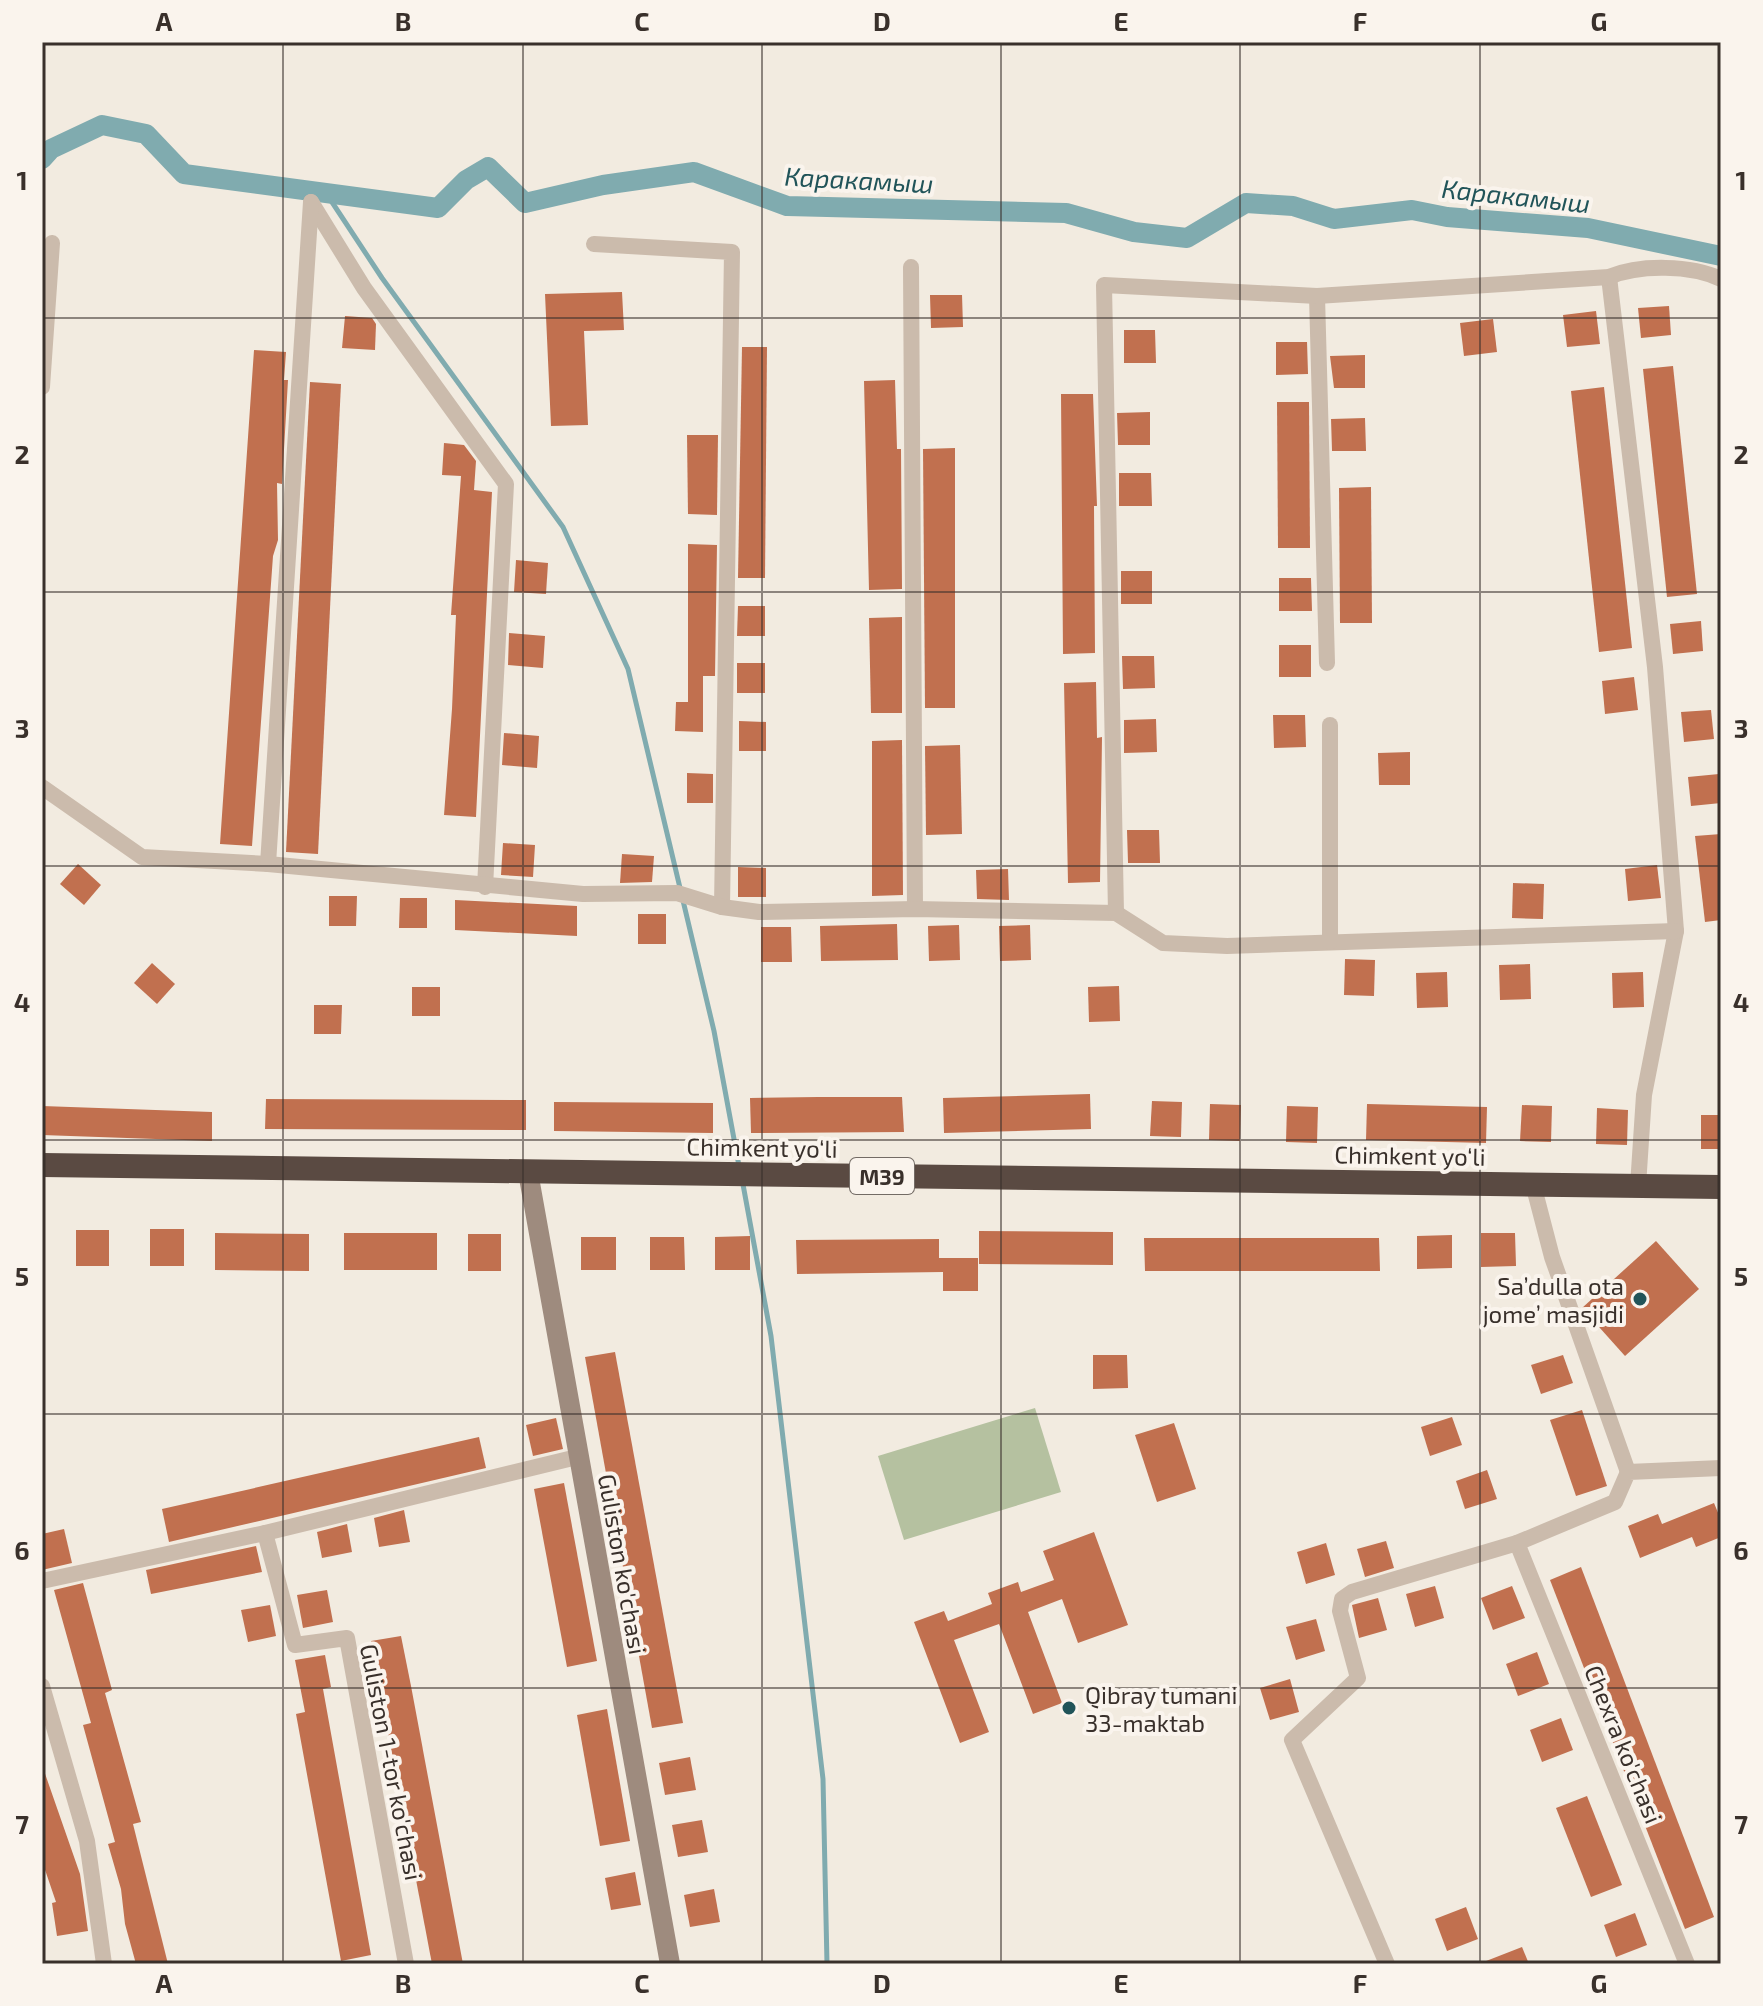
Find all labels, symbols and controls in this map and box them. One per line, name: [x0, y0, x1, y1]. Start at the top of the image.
text: A: [156, 5, 173, 36]
text: B: [395, 5, 411, 36]
text: C: [634, 5, 650, 36]
text: D: [873, 5, 891, 36]
text: E: [1113, 5, 1129, 36]
text: F: [1353, 5, 1367, 36]
text: G: [1591, 5, 1607, 36]
water label: Каракамыш: [784, 160, 934, 198]
text: 1: [16, 164, 28, 195]
text: 1: [1735, 164, 1747, 195]
water label: Каракамыш: [1440, 172, 1592, 218]
text: 2: [14, 438, 30, 469]
text: 2: [1733, 438, 1749, 469]
text: 3: [15, 712, 29, 743]
text: 3: [1734, 712, 1748, 743]
text: 4: [14, 986, 30, 1017]
text: 4: [1733, 986, 1749, 1017]
street label: Chimkent yo‘li: [686, 1131, 838, 1163]
street label: Chimkent yo‘li: [1334, 1139, 1486, 1171]
road number: M39: [850, 1158, 914, 1194]
text: 5: [15, 1260, 29, 1291]
text: 5: [1734, 1260, 1748, 1291]
place label: Sa’dulla ota jome’ masjidi: [1483, 1271, 1624, 1328]
marker: Sa’dulla ota jome’ masjidi: [1631, 1290, 1649, 1308]
street label: Guliston ko'chasi: [593, 1471, 653, 1657]
text: 6: [14, 1534, 30, 1565]
text: 6: [1733, 1534, 1749, 1565]
street label: Guliston 1-tor ko'chasi: [355, 1641, 429, 1883]
street label: Chexra ko'chasi: [1579, 1661, 1669, 1827]
place label: Qibray tumani 33-maktab: [1085, 1680, 1238, 1737]
marker: Qibray tumani 33-maktab: [1060, 1699, 1078, 1717]
text: 7: [15, 1808, 29, 1839]
text: 7: [1734, 1808, 1748, 1839]
text: A: [156, 1967, 173, 1998]
text: B: [395, 1967, 411, 1998]
text: C: [634, 1967, 650, 1998]
text: D: [873, 1967, 891, 1998]
text: E: [1113, 1967, 1129, 1998]
text: F: [1353, 1967, 1367, 1998]
text: G: [1591, 1967, 1607, 1998]

